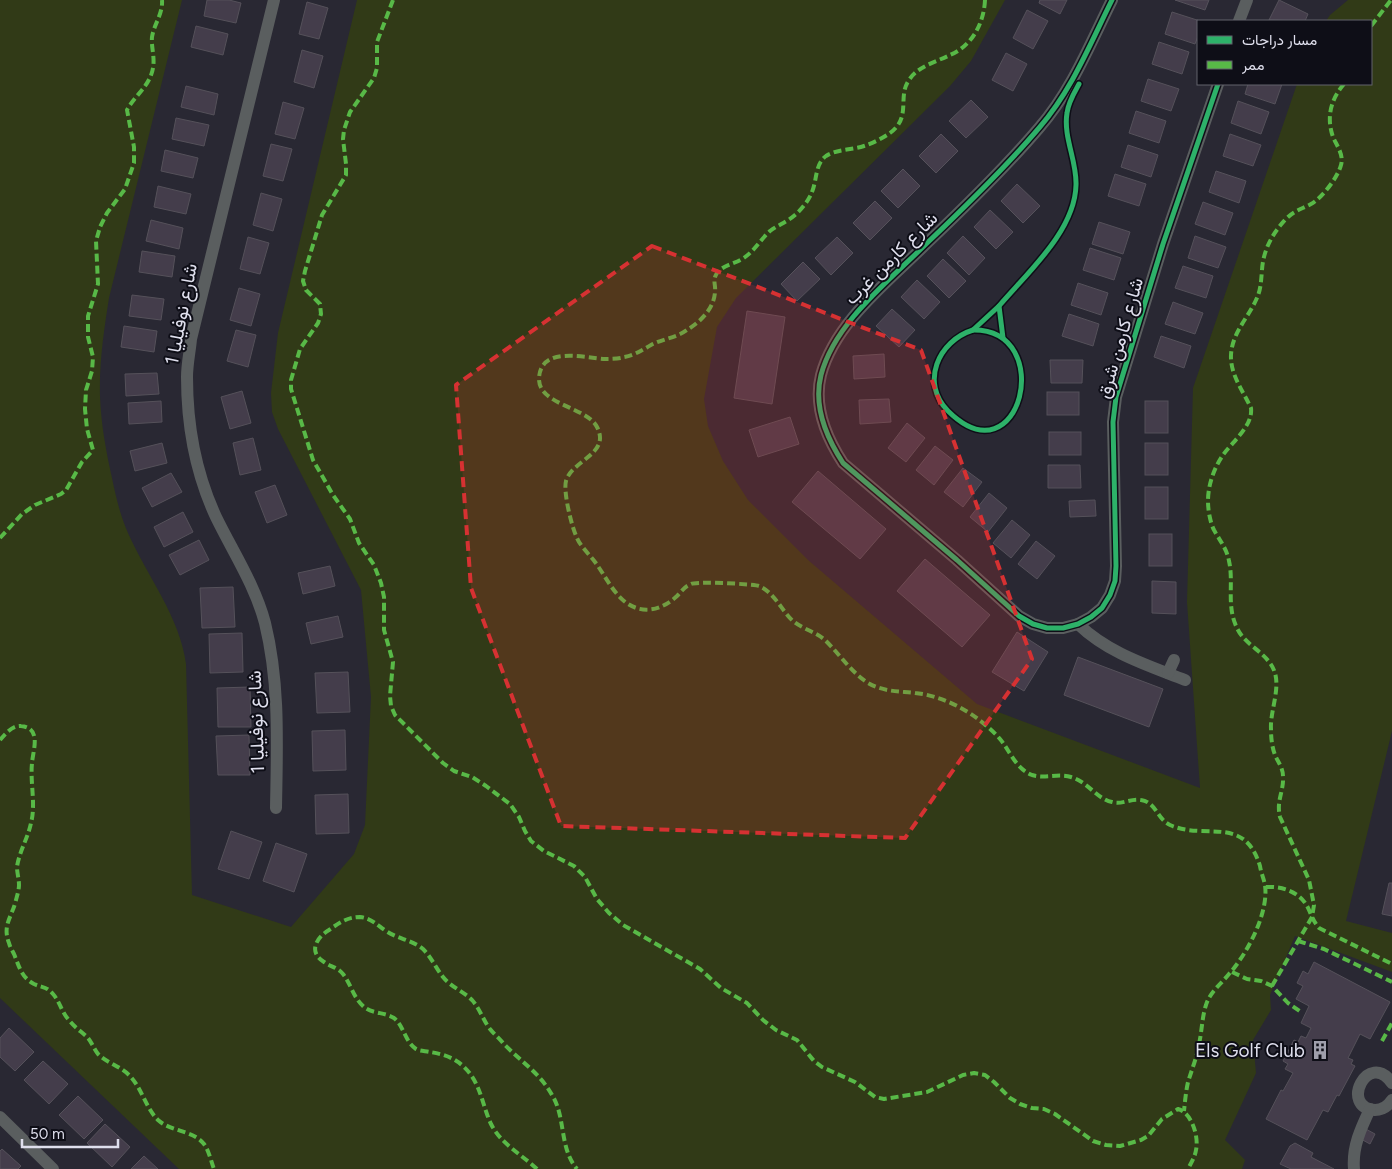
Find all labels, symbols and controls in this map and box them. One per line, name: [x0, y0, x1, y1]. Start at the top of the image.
legend: [1197, 20, 1372, 85]
text: مسار دراجات: [1242, 31, 1317, 49]
text: ممر: [1241, 56, 1264, 74]
street label: شارع كارمن غرب: [840, 207, 943, 310]
street label: شارع نوفيليا 1: [160, 261, 203, 367]
street label: شارع كارمن شرق: [1092, 275, 1149, 401]
street label: شارع نوفيليا 1: [243, 670, 270, 774]
place label: Els Golf Club: [1195, 1039, 1305, 1062]
building icon: Els Golf Club: [1309, 1039, 1331, 1061]
scale bar: [22, 1116, 119, 1148]
text: 50 m: [30, 1125, 65, 1143]

